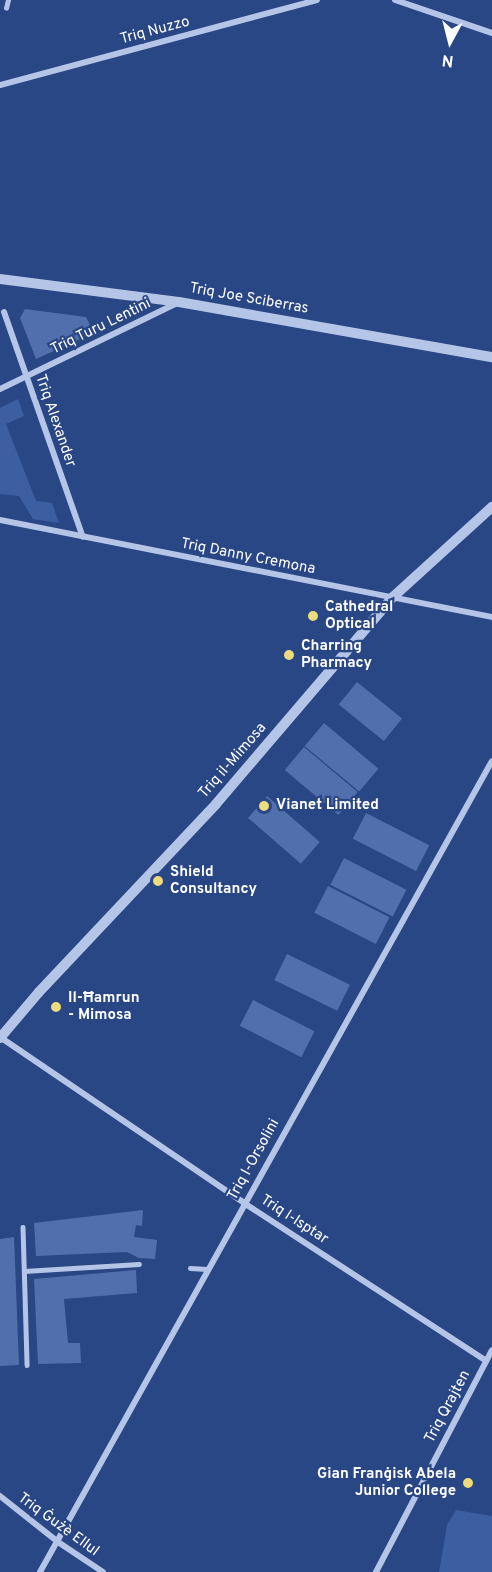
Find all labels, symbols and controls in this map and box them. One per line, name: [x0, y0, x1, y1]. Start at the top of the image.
north arrow: [420, 12, 480, 72]
street label: Triq Nuzzo: [118, 13, 192, 49]
text: N: [441, 49, 455, 70]
street label: Triq Joe Sciberras: [188, 280, 310, 318]
street label: Triq Turu Lentini: [48, 295, 154, 359]
street label: Triq Alexander: [31, 372, 79, 470]
street label: Triq Danny Cremona: [179, 535, 317, 579]
place label: Cathedral Optical: [325, 598, 393, 633]
marker: Cathedral Optical: [306, 609, 320, 623]
place label: Charring Pharmacy: [301, 637, 372, 672]
marker: Charring Pharmacy: [282, 648, 296, 662]
street label: Triq il-Mimosa: [195, 720, 271, 802]
place label: Vianet Limited: [276, 797, 379, 815]
marker: Vianet Limited: [257, 799, 271, 813]
place label: Shield Consultancy: [170, 863, 257, 898]
marker: Shield Consultancy: [151, 874, 165, 888]
place label: Il-Ħamrun - Mimosa: [68, 989, 140, 1024]
marker: Il-Ħamrun - Mimosa: [49, 1000, 63, 1014]
street label: Triq l-Orsolini: [224, 1116, 284, 1204]
street label: Triq l-Isptar: [257, 1191, 331, 1249]
street label: Triq Qrajten: [421, 1368, 475, 1446]
place label: Gian Franġisk Abela Junior College: [316, 1465, 456, 1500]
marker: Gian Franġisk Abela Junior College: [461, 1476, 475, 1490]
street label: Triq Ġużè Ellul: [14, 1490, 102, 1560]

